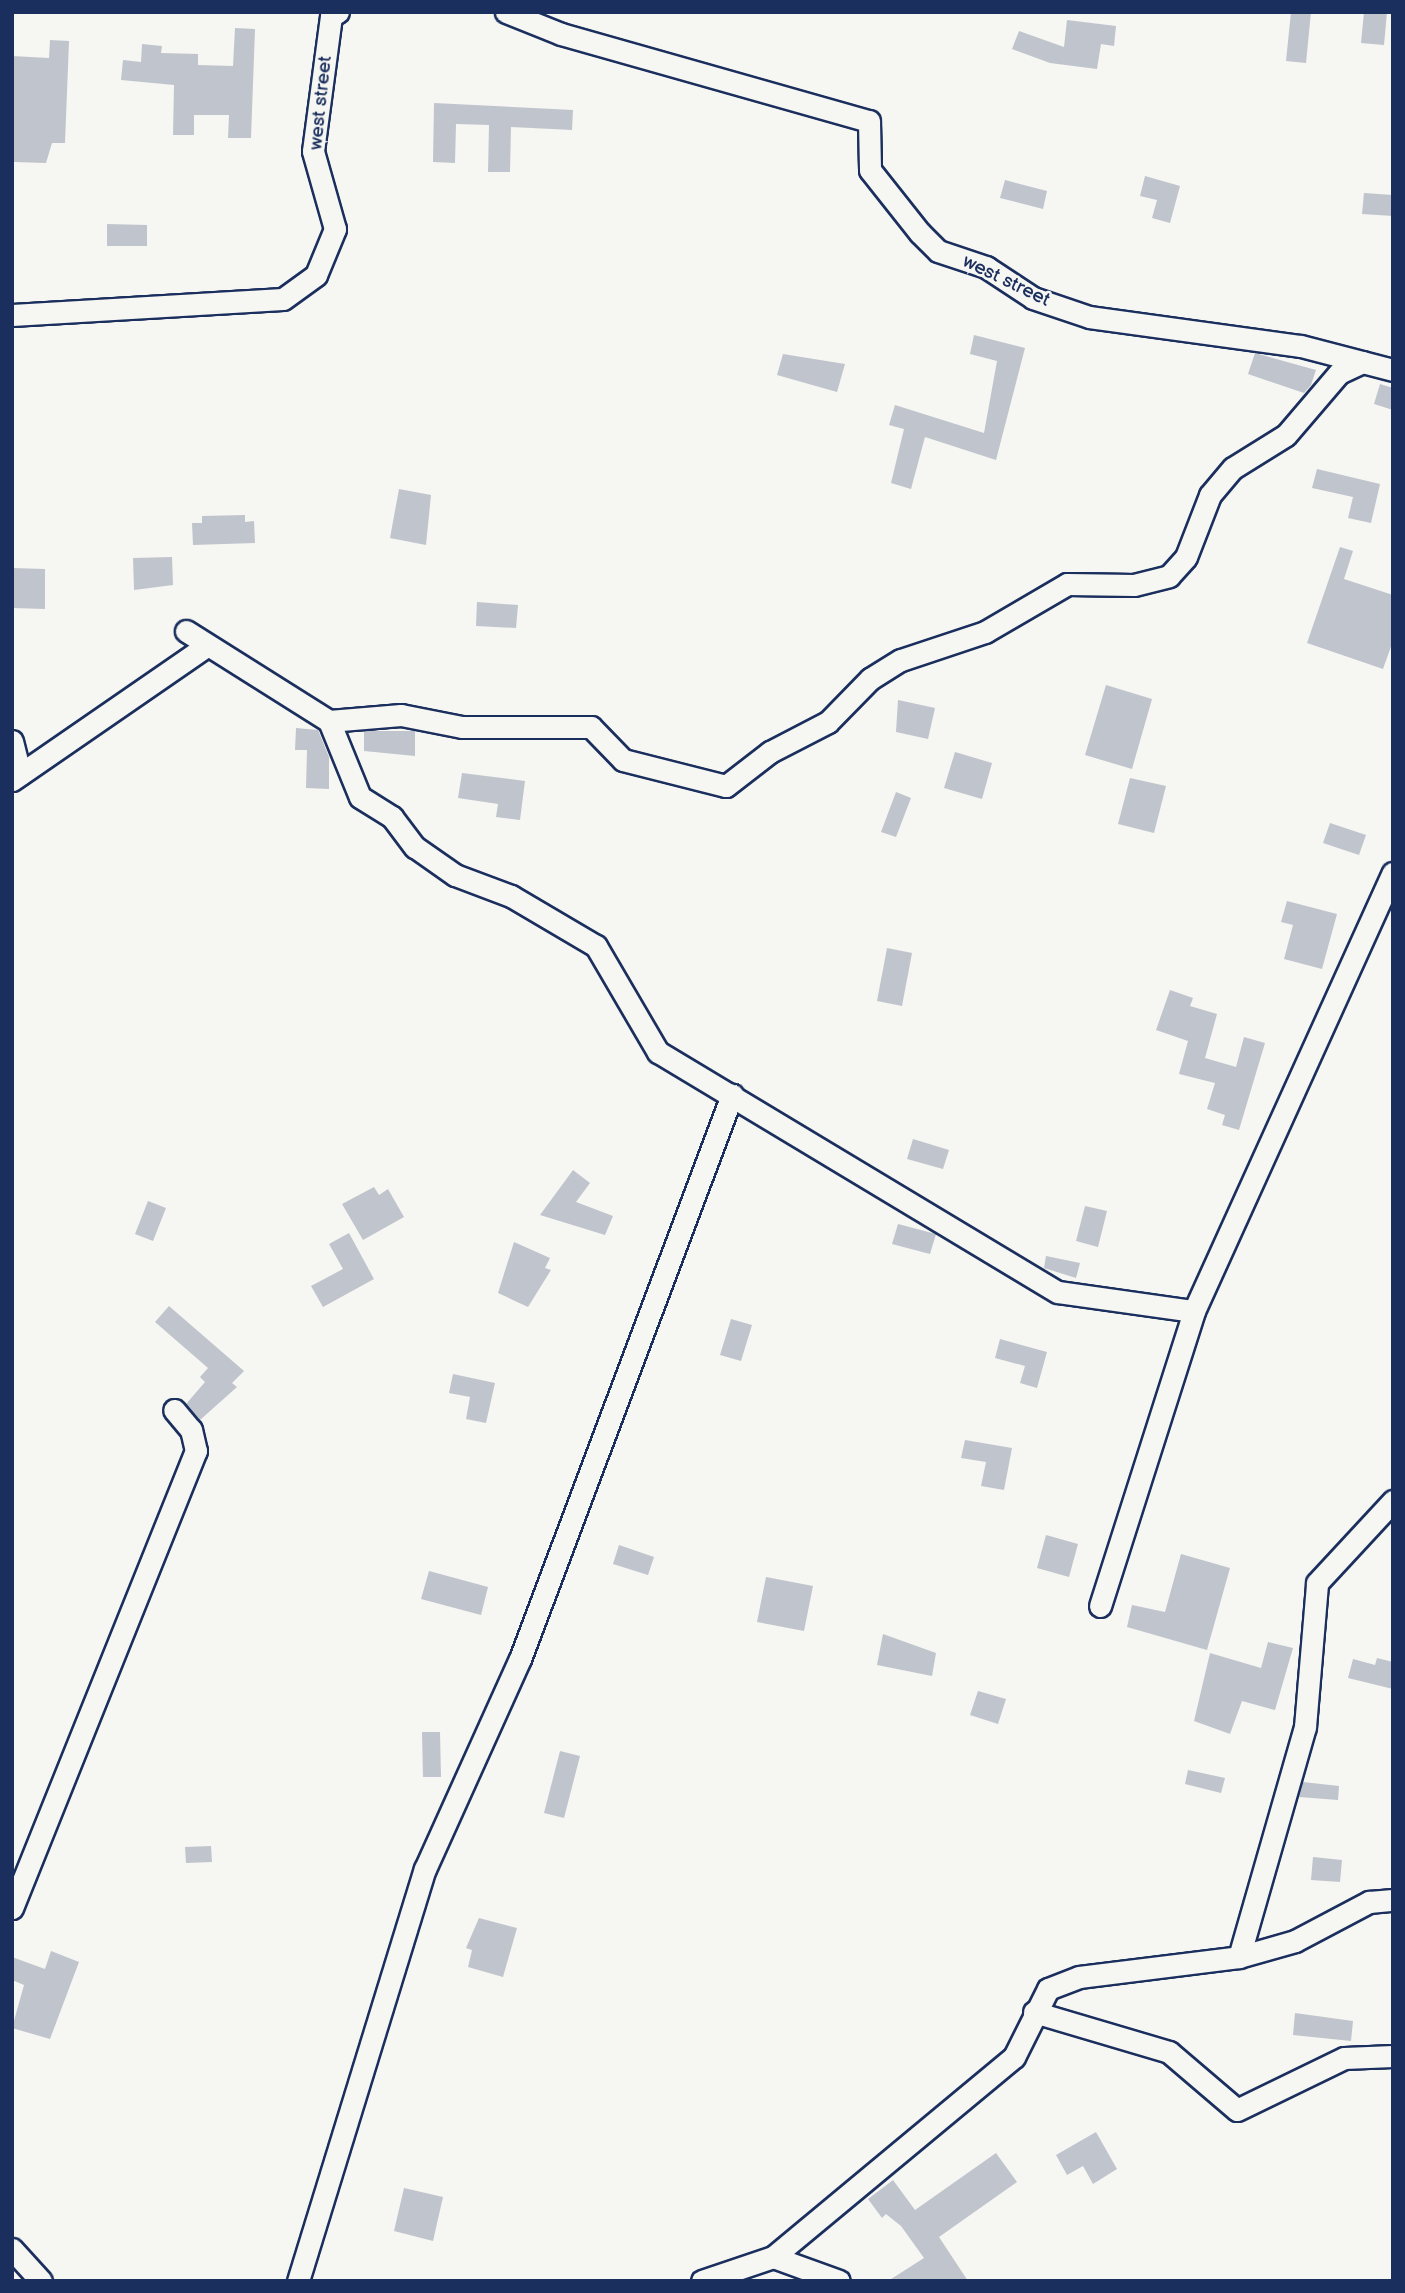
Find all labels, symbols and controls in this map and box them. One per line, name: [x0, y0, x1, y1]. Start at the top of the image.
street label: west street: [305, 55, 337, 151]
street label: west street: [959, 250, 1053, 312]

